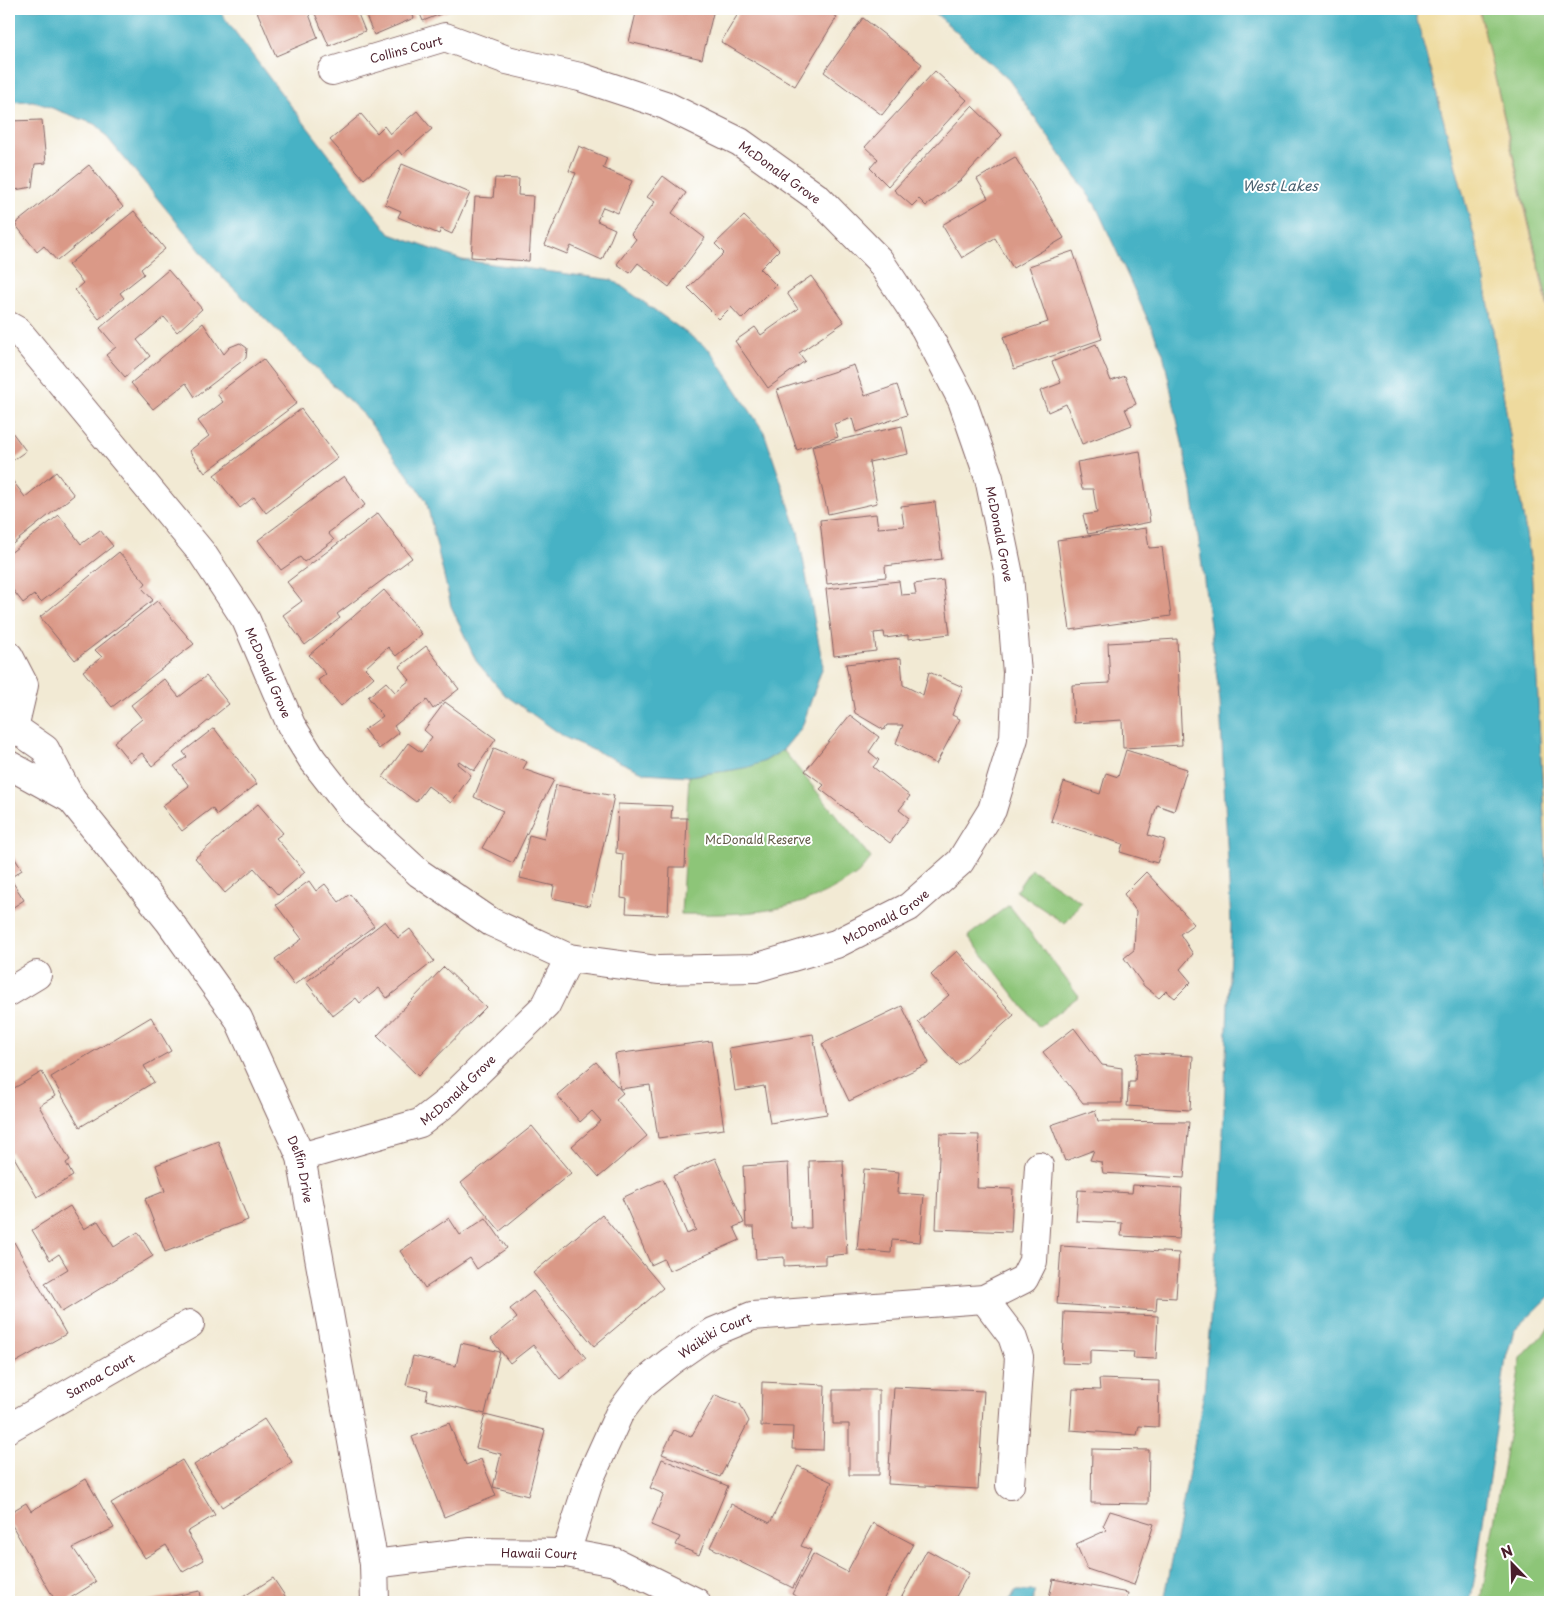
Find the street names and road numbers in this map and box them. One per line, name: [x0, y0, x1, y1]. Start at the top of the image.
street label: Collins Court: [368, 31, 444, 67]
street label: McDonald Grove: [735, 136, 825, 208]
street label: McDonald Grove: [982, 485, 1018, 583]
street label: McDonald Grove: [241, 624, 296, 721]
street label: McDonald Grove: [839, 885, 933, 948]
street label: McDonald Grove: [416, 1050, 499, 1129]
street label: Delfin Drive: [283, 1132, 318, 1204]
street label: Waikiki Court: [675, 1308, 754, 1362]
street label: Samoa Court: [62, 1349, 138, 1403]
street label: Hawaii Court: [501, 1543, 579, 1564]

